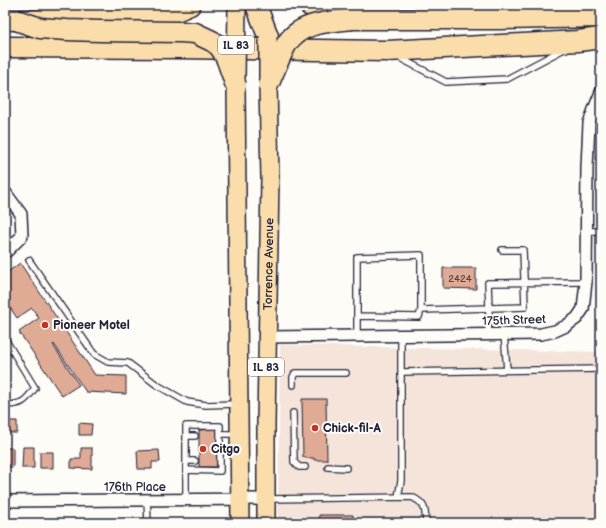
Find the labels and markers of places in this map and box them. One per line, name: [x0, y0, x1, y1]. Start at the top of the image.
place label: Pioneer Motel: [53, 318, 130, 333]
marker: Pioneer Motel: [40, 320, 50, 330]
place label: Chick-fil-A: [323, 421, 381, 436]
marker: Chick-fil-A: [310, 423, 320, 433]
place label: Citgo: [211, 442, 240, 457]
marker: Citgo: [198, 444, 208, 454]

